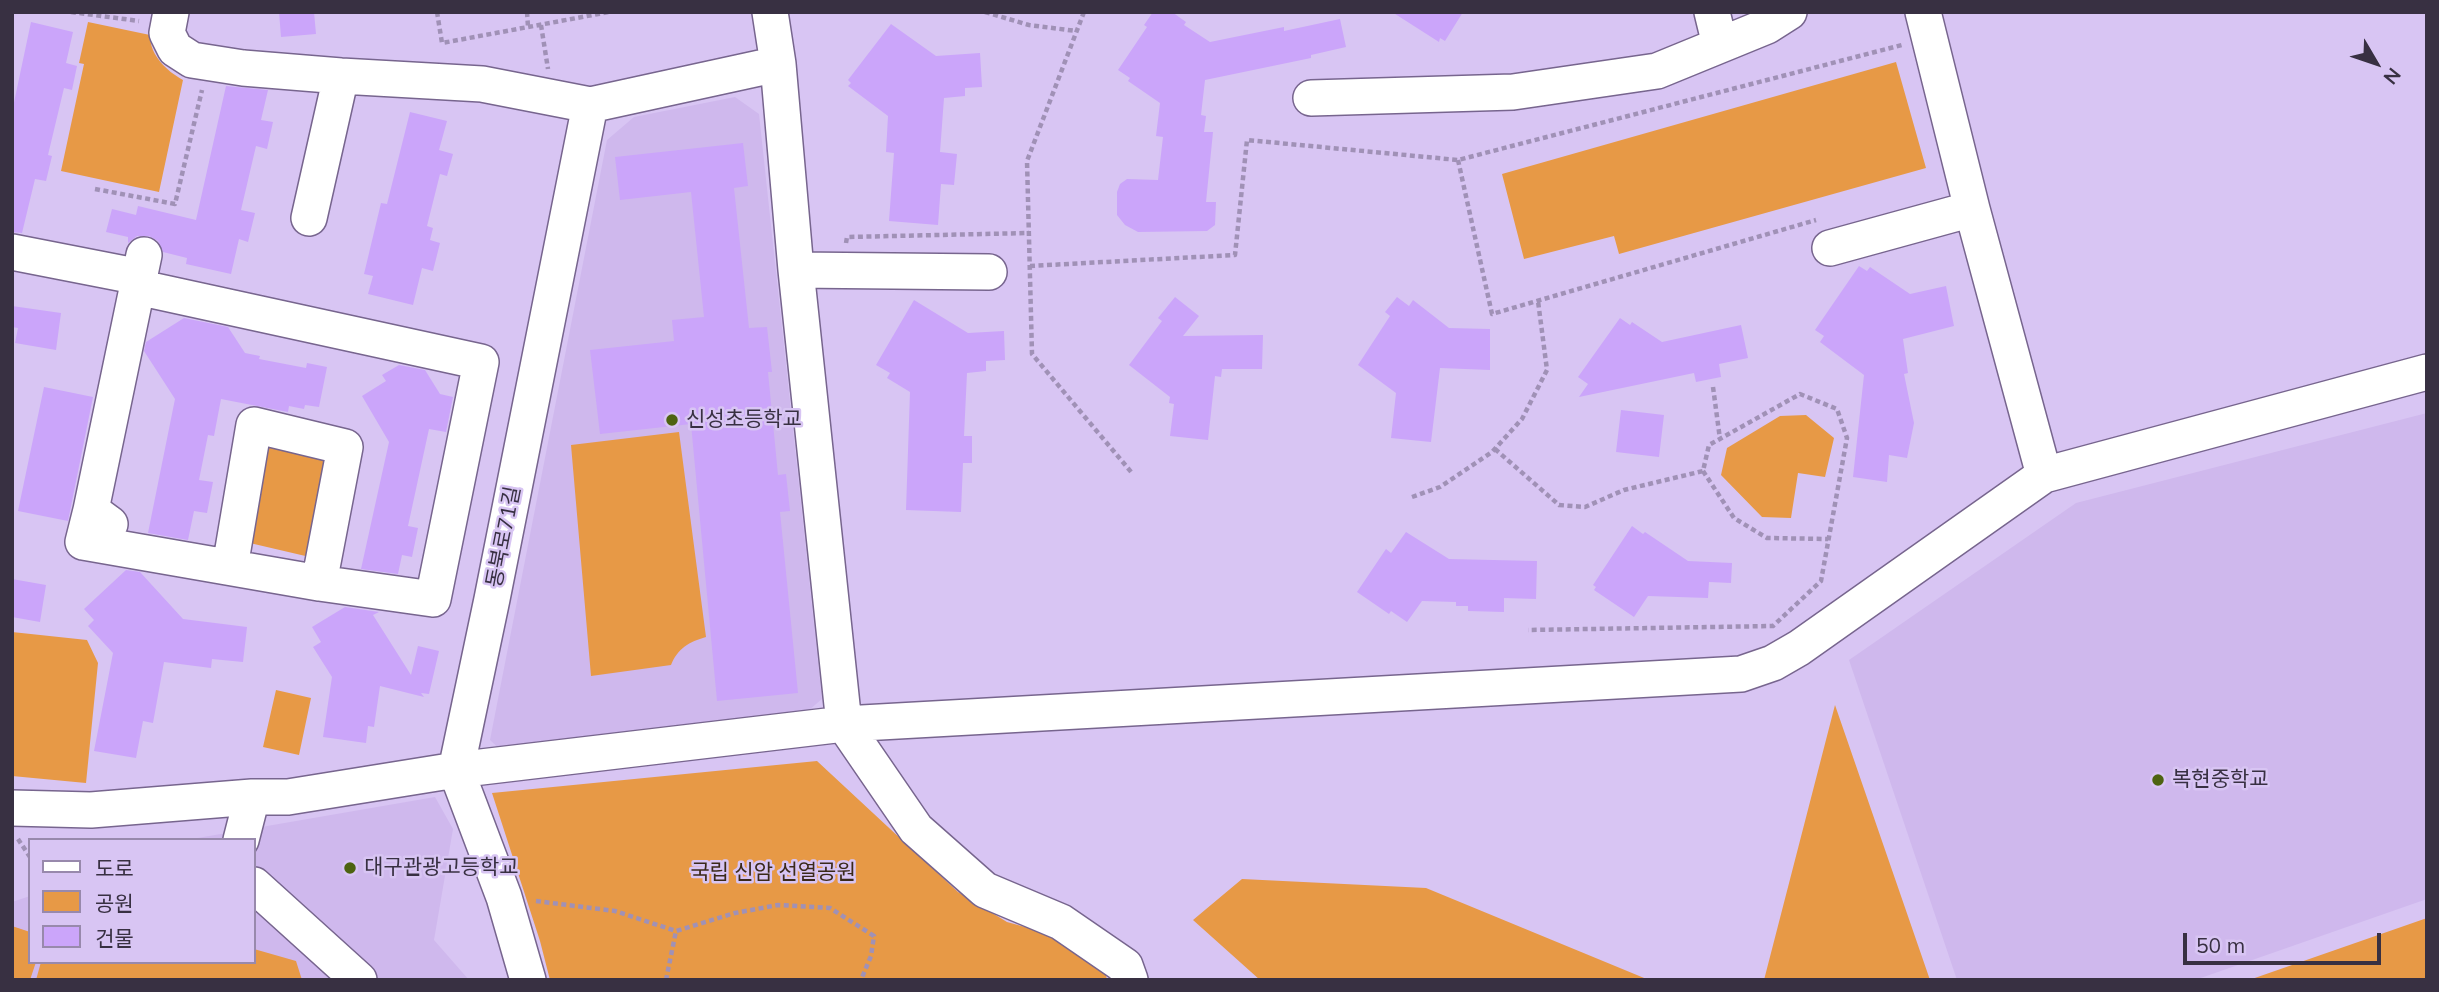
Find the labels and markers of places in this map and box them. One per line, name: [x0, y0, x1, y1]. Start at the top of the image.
place label: 신성초등학교: [686, 407, 802, 433]
marker: 신성초등학교: [664, 412, 680, 428]
place label: 복현중학교: [2172, 767, 2269, 793]
marker: 복현중학교: [2150, 772, 2166, 788]
place label: 대구관광고등학교: [364, 855, 519, 881]
marker: 대구관광고등학교: [342, 860, 358, 876]

